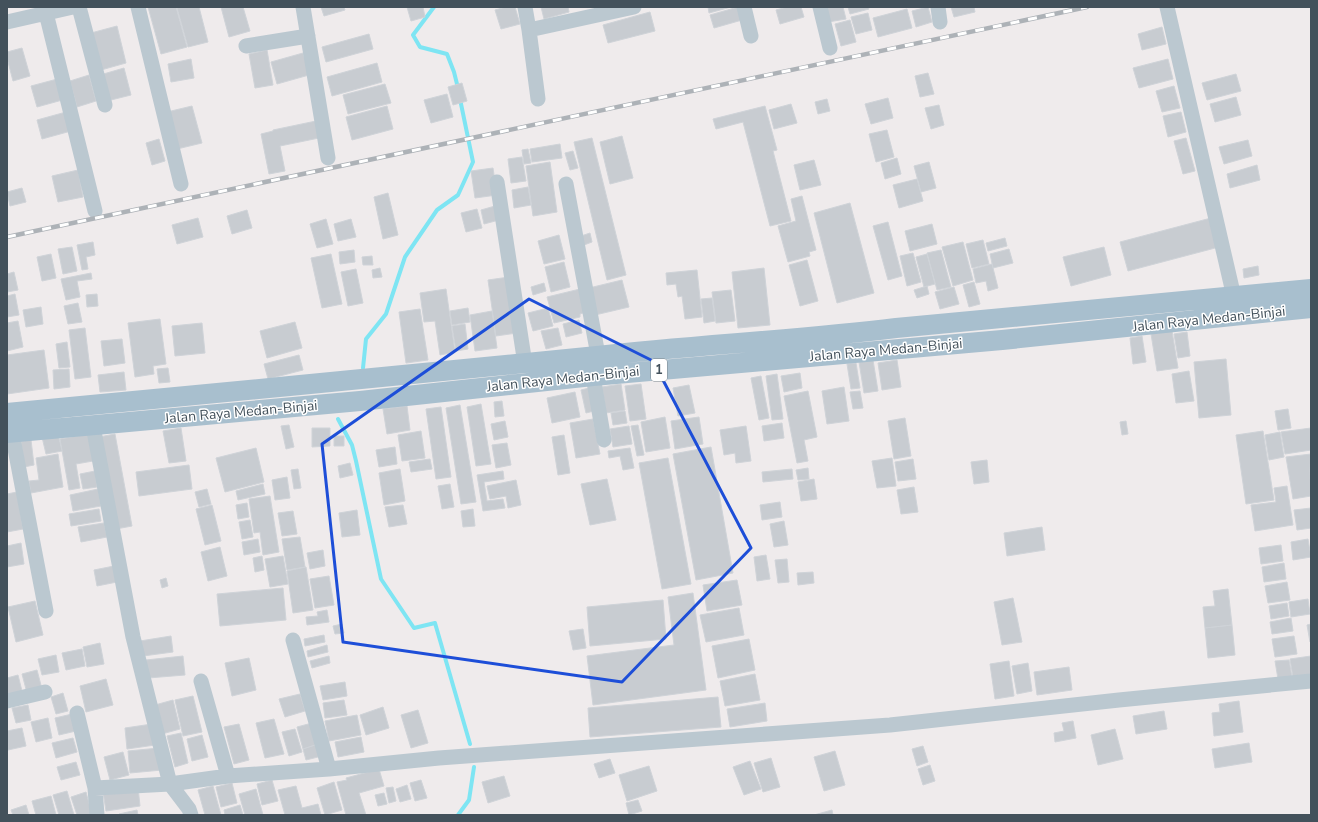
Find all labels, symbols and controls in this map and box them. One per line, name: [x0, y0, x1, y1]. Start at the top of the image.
street label: Jalan Raya Medan-Binjai: [1131, 302, 1286, 337]
street label: Jalan Raya Medan-Binjai: [808, 334, 963, 366]
road number: 1: [651, 359, 667, 381]
street label: Jalan Raya Medan-Binjai: [485, 362, 640, 397]
street label: Jalan Raya Medan-Binjai: [163, 396, 318, 428]

